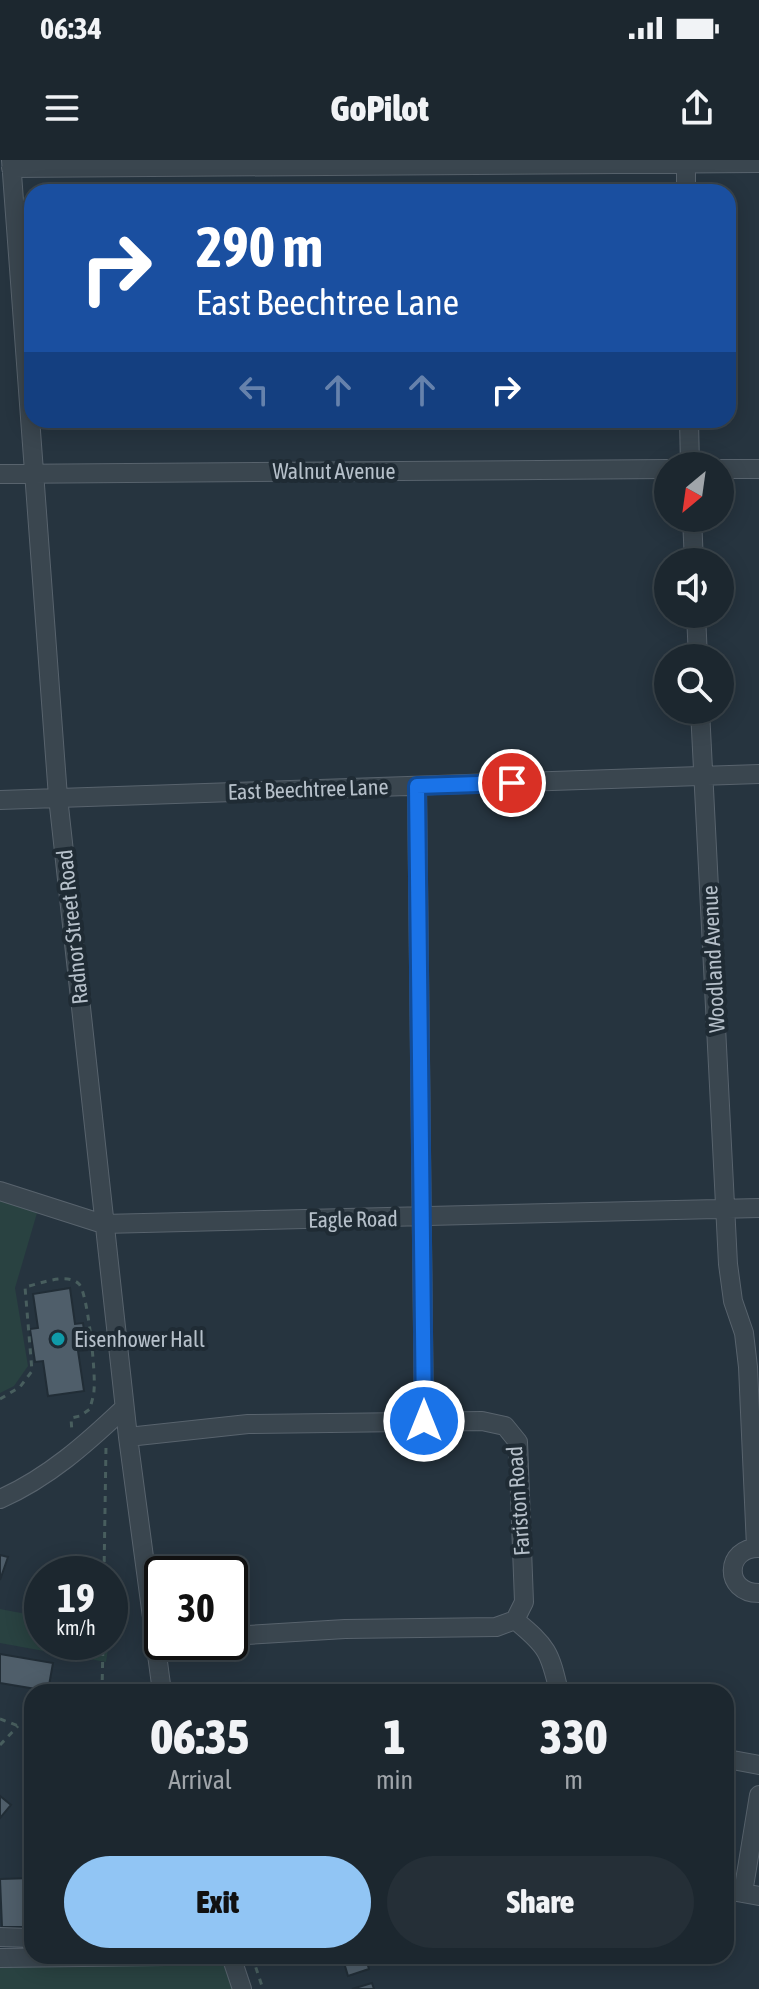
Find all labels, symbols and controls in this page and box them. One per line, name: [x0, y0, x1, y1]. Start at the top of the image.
text: 06:34: [40, 11, 102, 45]
icon: menu: [40, 86, 84, 130]
icon: share: [675, 86, 719, 130]
text: GoPilot: [330, 87, 429, 129]
text: 290 m: [196, 215, 323, 279]
icon: right: [64, 216, 168, 320]
text: East Beechtree Lane: [196, 281, 459, 323]
icon: left: [232, 368, 276, 412]
icon: ahead: [316, 368, 360, 412]
icon: ahead: [400, 368, 444, 412]
icon: right: [484, 368, 528, 412]
north arrow: [654, 452, 734, 532]
map controls: [654, 452, 734, 724]
street label: Walnut Avenue: [273, 458, 395, 484]
button: sound: [654, 548, 734, 628]
button: search: [654, 644, 734, 724]
pin: [478, 749, 546, 817]
icon: arrive: [490, 761, 534, 805]
street label: East Beechtree Lane: [227, 773, 389, 805]
street label: Radnor Street Road: [51, 848, 93, 1006]
street label: Woodland Avenue: [696, 885, 730, 1033]
street label: Eagle Road: [308, 1205, 398, 1233]
place label: Eisenhower Hall: [74, 1326, 205, 1352]
marker: Eisenhower Hall: [49, 1330, 67, 1348]
position arrow: [382, 1379, 466, 1463]
street label: Fariston Road: [501, 1445, 535, 1557]
speed limit sign: 30: [144, 1556, 248, 1660]
text: 19: [57, 1575, 95, 1620]
text: km/h: [56, 1616, 96, 1639]
text: 06:35: [151, 1709, 249, 1764]
text: 1: [383, 1709, 406, 1764]
text: 330: [540, 1709, 607, 1764]
text: Arrival: [168, 1765, 232, 1795]
text: min: [376, 1765, 413, 1795]
text: m: [564, 1765, 583, 1795]
button: Exit: [64, 1856, 371, 1948]
button: Share: [387, 1856, 694, 1948]

